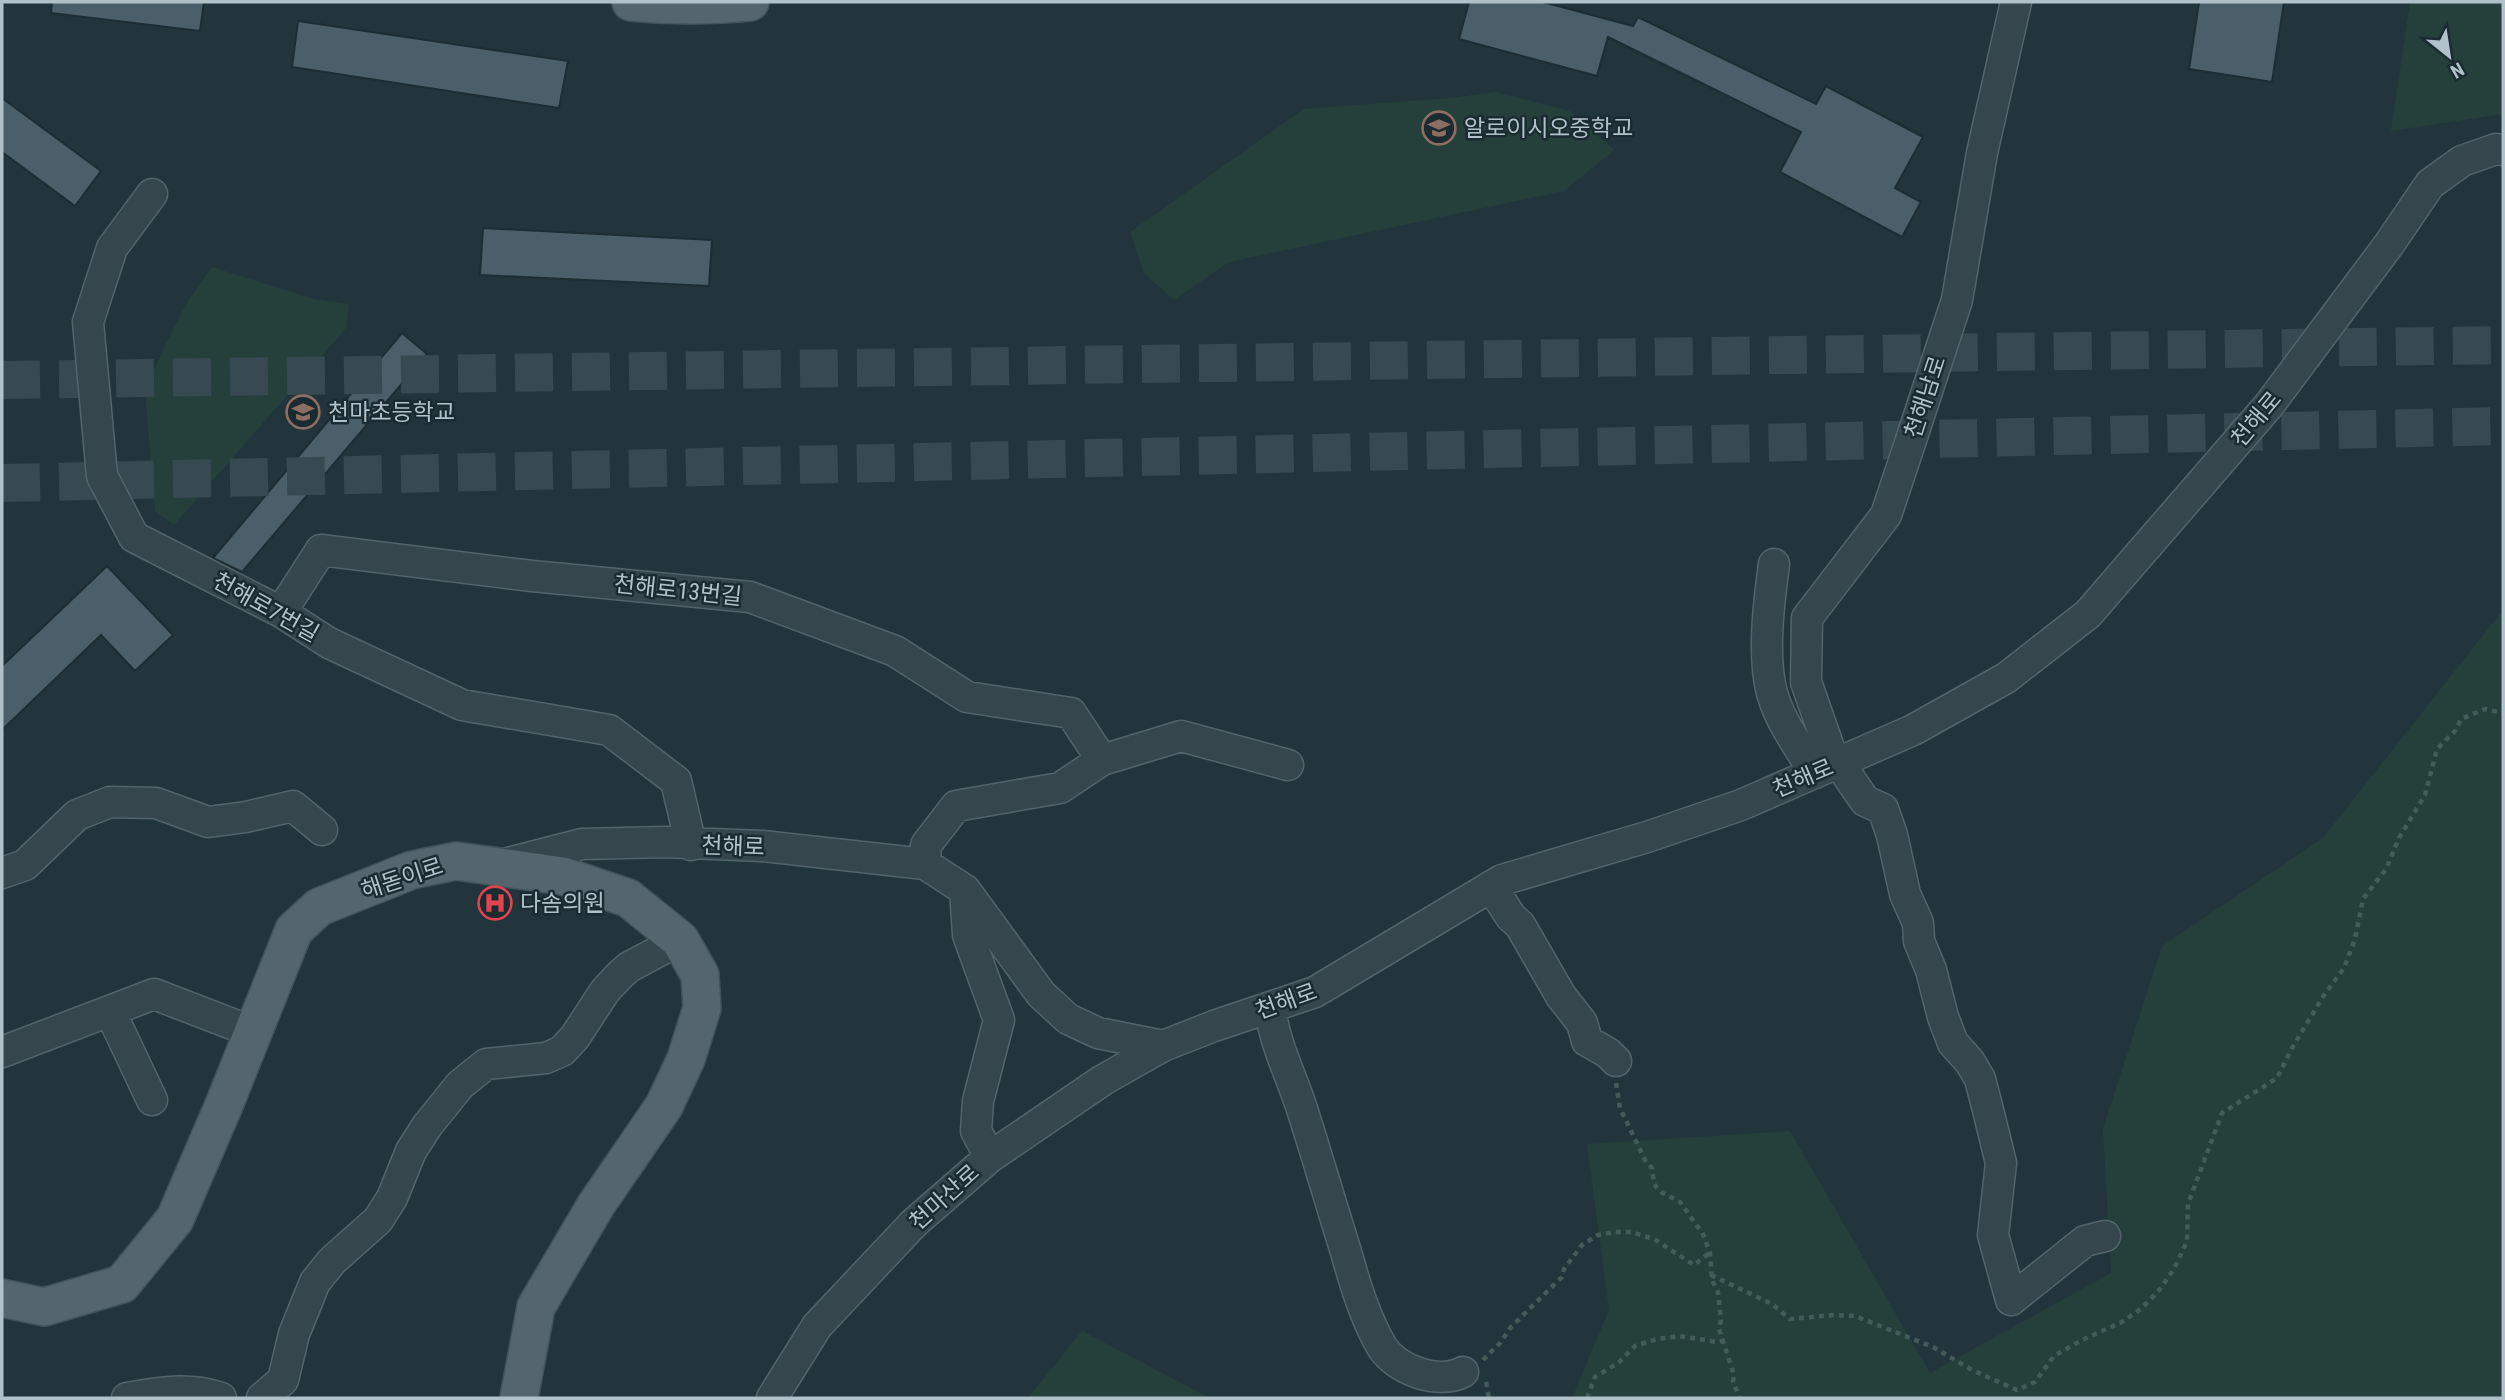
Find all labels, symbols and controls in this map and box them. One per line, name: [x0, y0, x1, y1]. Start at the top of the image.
north arrow: [2414, 21, 2484, 91]
text: N: [2446, 57, 2468, 83]
school or university icon: 알로이시오중학교: [1420, 109, 1458, 147]
place label: 알로이시오중학교: [1464, 115, 1633, 142]
street label: 천해남로: [1900, 353, 1951, 442]
street label: 천해로: [2226, 386, 2287, 452]
school or university icon: 천마초등학교: [284, 393, 322, 431]
place label: 천마초등학교: [328, 399, 455, 426]
street label: 천해로7번길: [208, 567, 324, 648]
street label: 천해로13번길: [613, 570, 743, 611]
street label: 천해로: [1769, 754, 1838, 803]
street label: 천해로: [701, 832, 765, 861]
street label: 해돋이로: [358, 853, 447, 904]
hospital icon: 다솜의원: [476, 884, 514, 922]
place label: 다솜의원: [520, 890, 605, 917]
street label: 천해로: [1252, 978, 1321, 1025]
street label: 천마산로: [904, 1159, 985, 1236]

